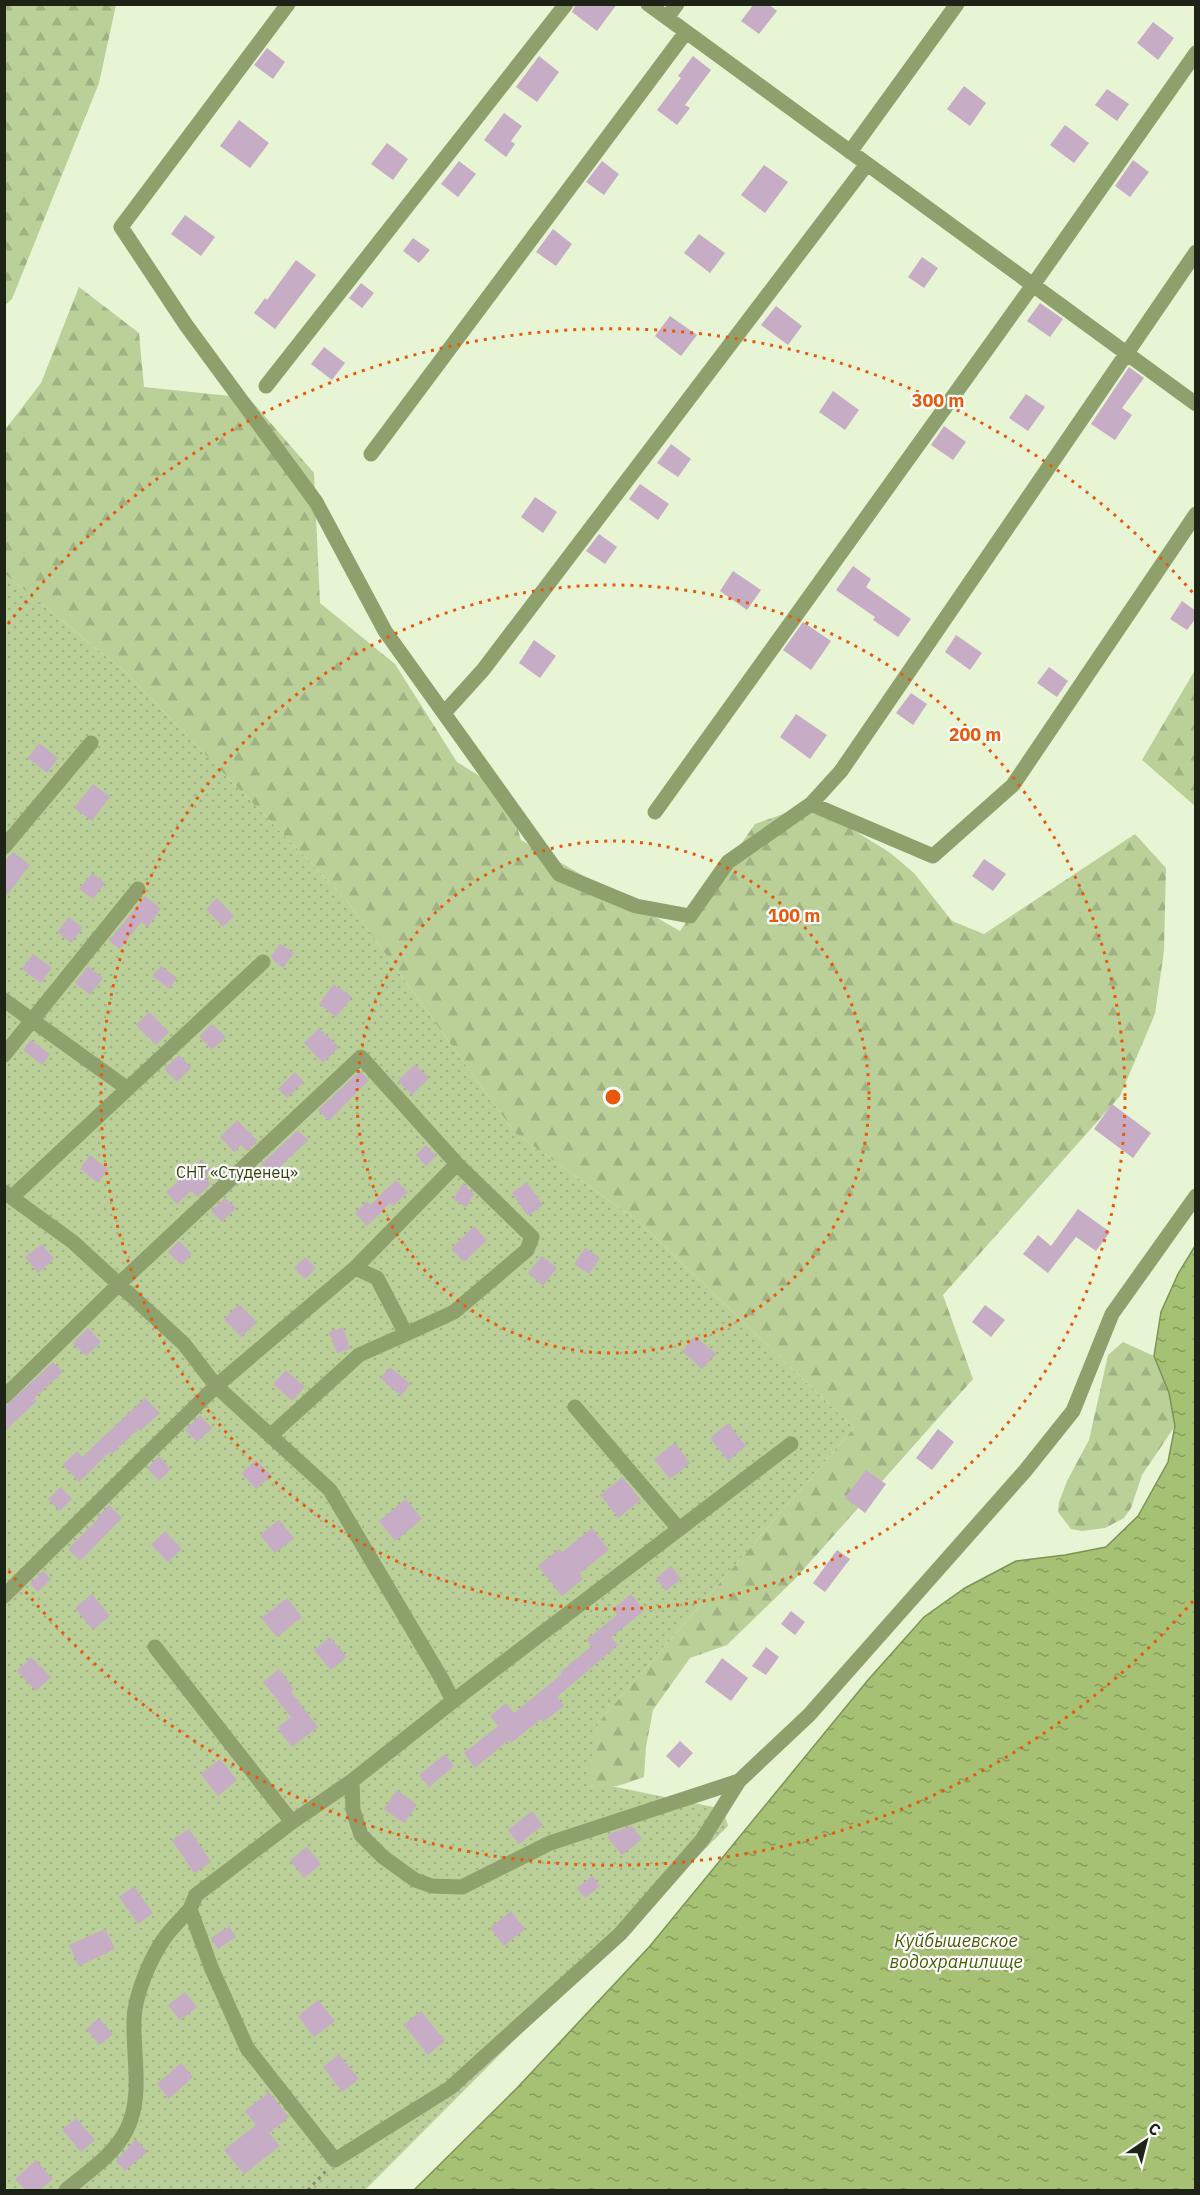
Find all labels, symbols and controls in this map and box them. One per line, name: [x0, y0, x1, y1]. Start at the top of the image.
text: 300 m: [912, 389, 964, 412]
text: 200 m: [949, 723, 1001, 746]
text: 100 m: [768, 904, 820, 927]
centre of rings: [603, 1087, 623, 1107]
park label: СНТ «Студенец»: [176, 1162, 298, 1182]
water label: Куйбышевское водохранилище: [889, 1929, 1023, 1973]
north arrow: [1116, 2111, 1176, 2171]
text: С: [1145, 2118, 1165, 2140]

